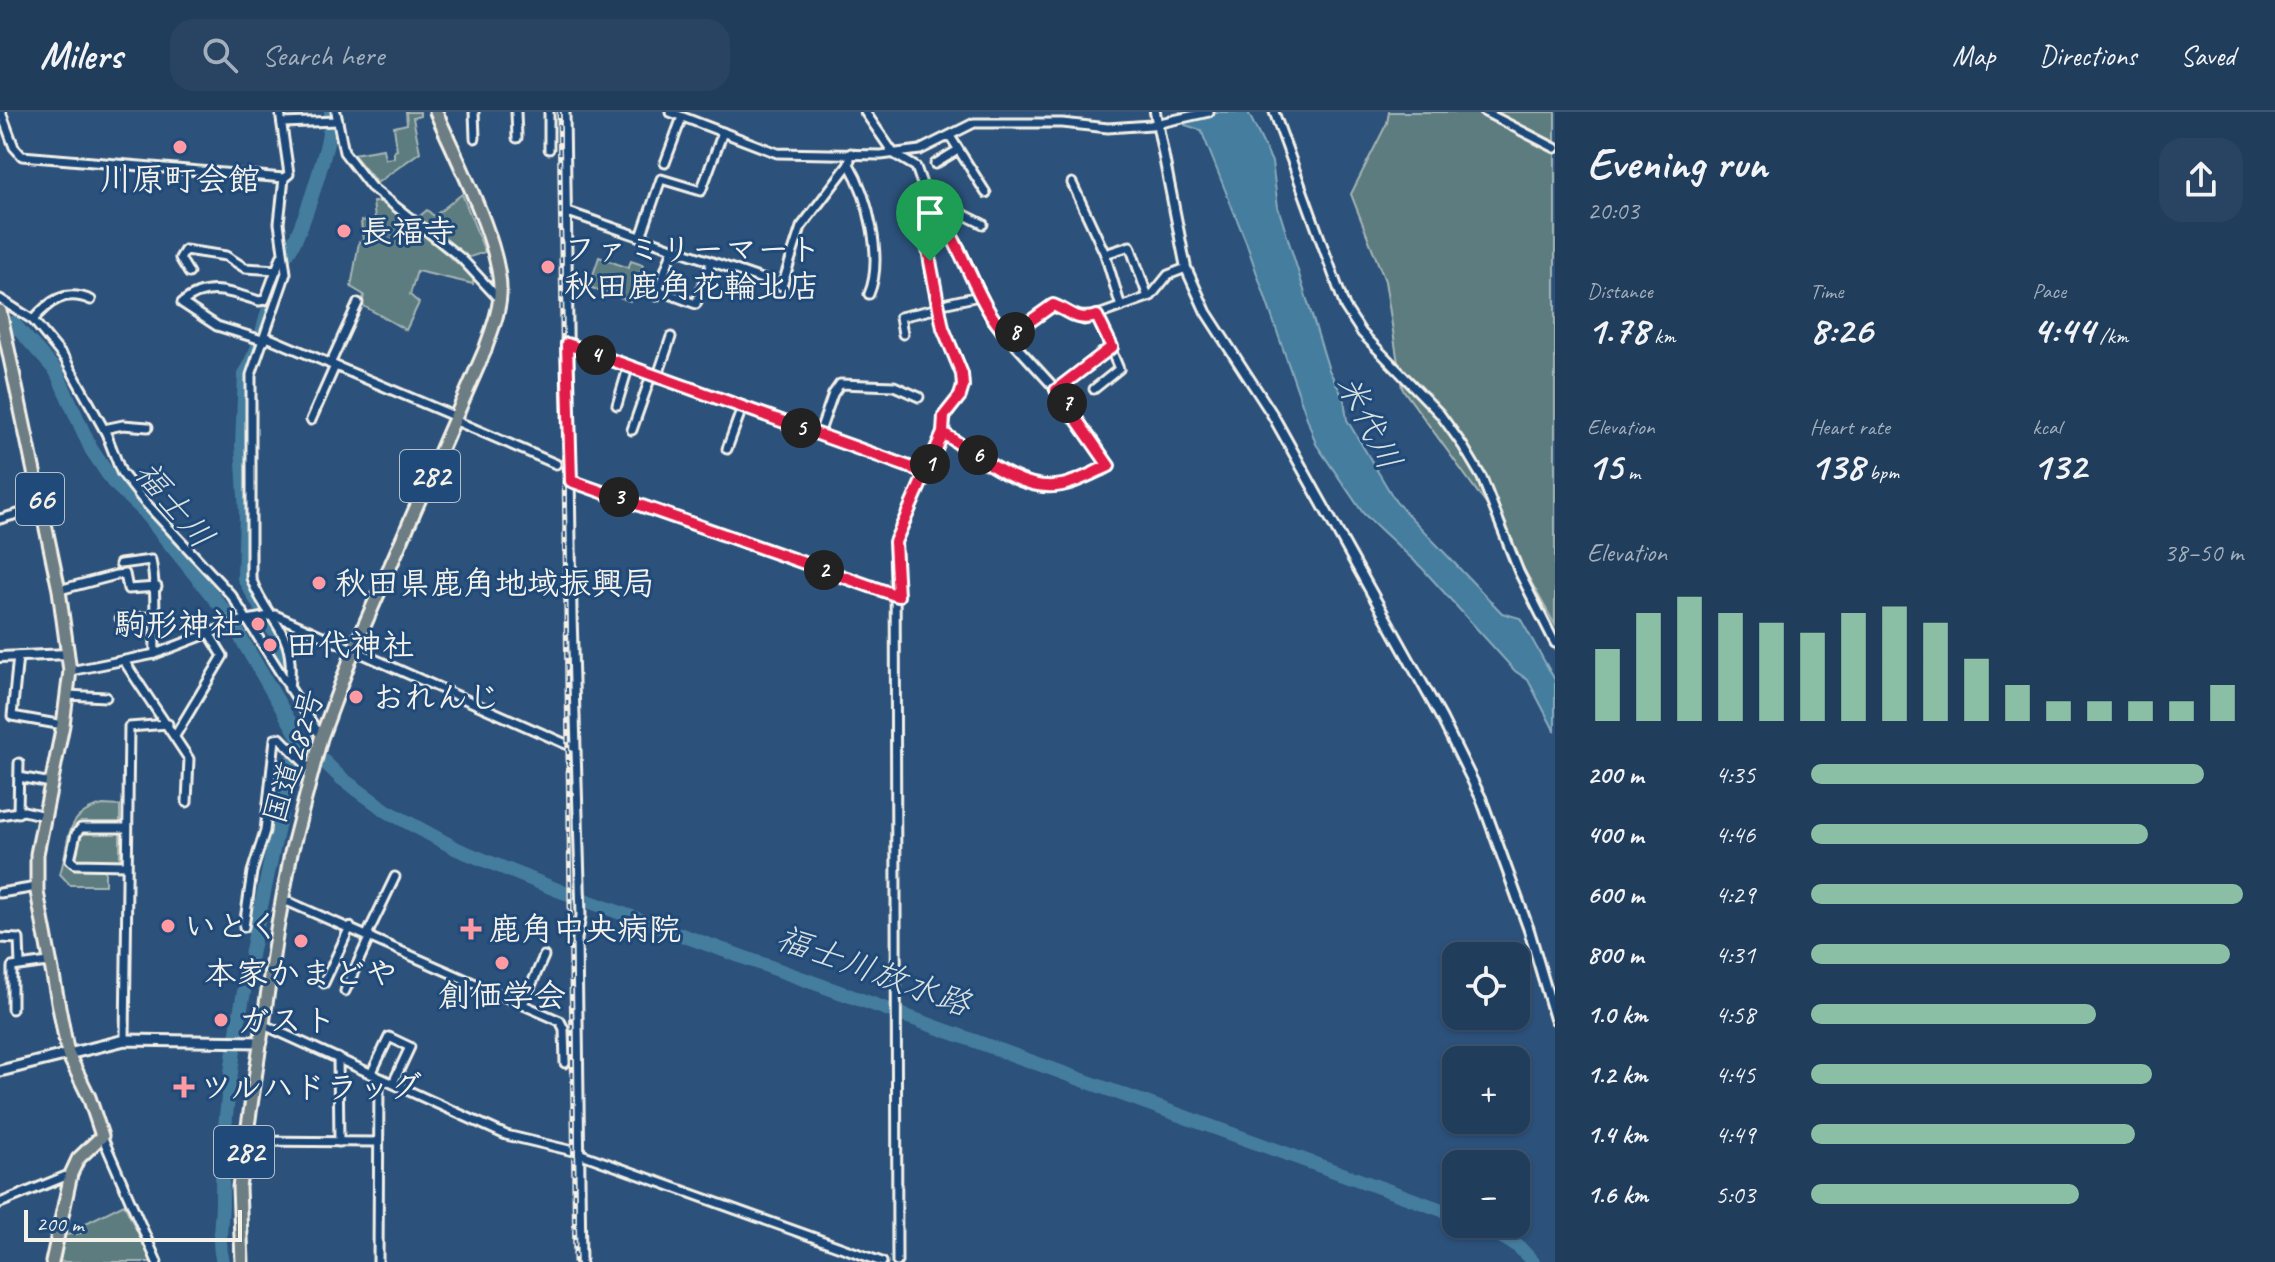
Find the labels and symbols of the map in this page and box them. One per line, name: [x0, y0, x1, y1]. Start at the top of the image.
marker: 川原町会館: [171, 138, 189, 156]
place label: 川原町会館: [100, 159, 260, 200]
pin: [896, 179, 964, 261]
place label: 長福寺: [360, 211, 456, 252]
marker: 長福寺: [335, 222, 353, 240]
place label: ファミリーマート 秋田鹿角花輪北店: [564, 229, 821, 307]
marker: ファミリーマート 秋田鹿角花輪北店: [539, 258, 557, 276]
pin: 8: [995, 312, 1035, 352]
pin: 4: [576, 335, 616, 375]
water label: 米代川: [1327, 367, 1412, 477]
pin: 7: [1047, 383, 1087, 423]
pin: 5: [781, 408, 821, 448]
pin: 6: [958, 435, 998, 475]
pin: 1: [910, 444, 950, 484]
road number: 282: [400, 450, 460, 502]
water label: 福士川: [125, 451, 224, 557]
road number: 66: [16, 473, 64, 525]
pin: 3: [599, 477, 639, 517]
pin: 2: [804, 550, 844, 590]
place label: 秋田県鹿角地域振興局: [335, 563, 655, 604]
marker: 秋田県鹿角地域振興局: [310, 574, 328, 592]
place label: 駒形神社: [114, 604, 242, 645]
marker: 駒形神社: [249, 615, 267, 633]
place label: 田代神社: [286, 625, 414, 666]
marker: 田代神社: [261, 636, 279, 654]
place label: おれんじ: [372, 677, 500, 718]
street label: 国道282号: [254, 684, 333, 829]
marker: おれんじ: [347, 688, 365, 706]
place label: いとく: [184, 906, 280, 947]
place label: 鹿角中央病院: [489, 909, 681, 950]
water label: 福士川放水路: [771, 915, 979, 1026]
marker: いとく: [159, 917, 177, 935]
marker: 鹿角中央病院: [460, 918, 482, 940]
marker: 本家かまどや: [292, 932, 310, 950]
place label: 本家かまどや: [204, 953, 398, 994]
marker: 創価学会: [493, 954, 511, 972]
place label: 創価学会: [438, 975, 566, 1016]
place label: ガスト: [237, 1000, 336, 1041]
marker: ガスト: [212, 1011, 230, 1029]
place label: ツルハドラッグ: [200, 1067, 422, 1108]
marker: ツルハドラッグ: [175, 1078, 193, 1096]
road number: 282: [214, 1126, 274, 1178]
scale bar: [24, 1206, 242, 1242]

